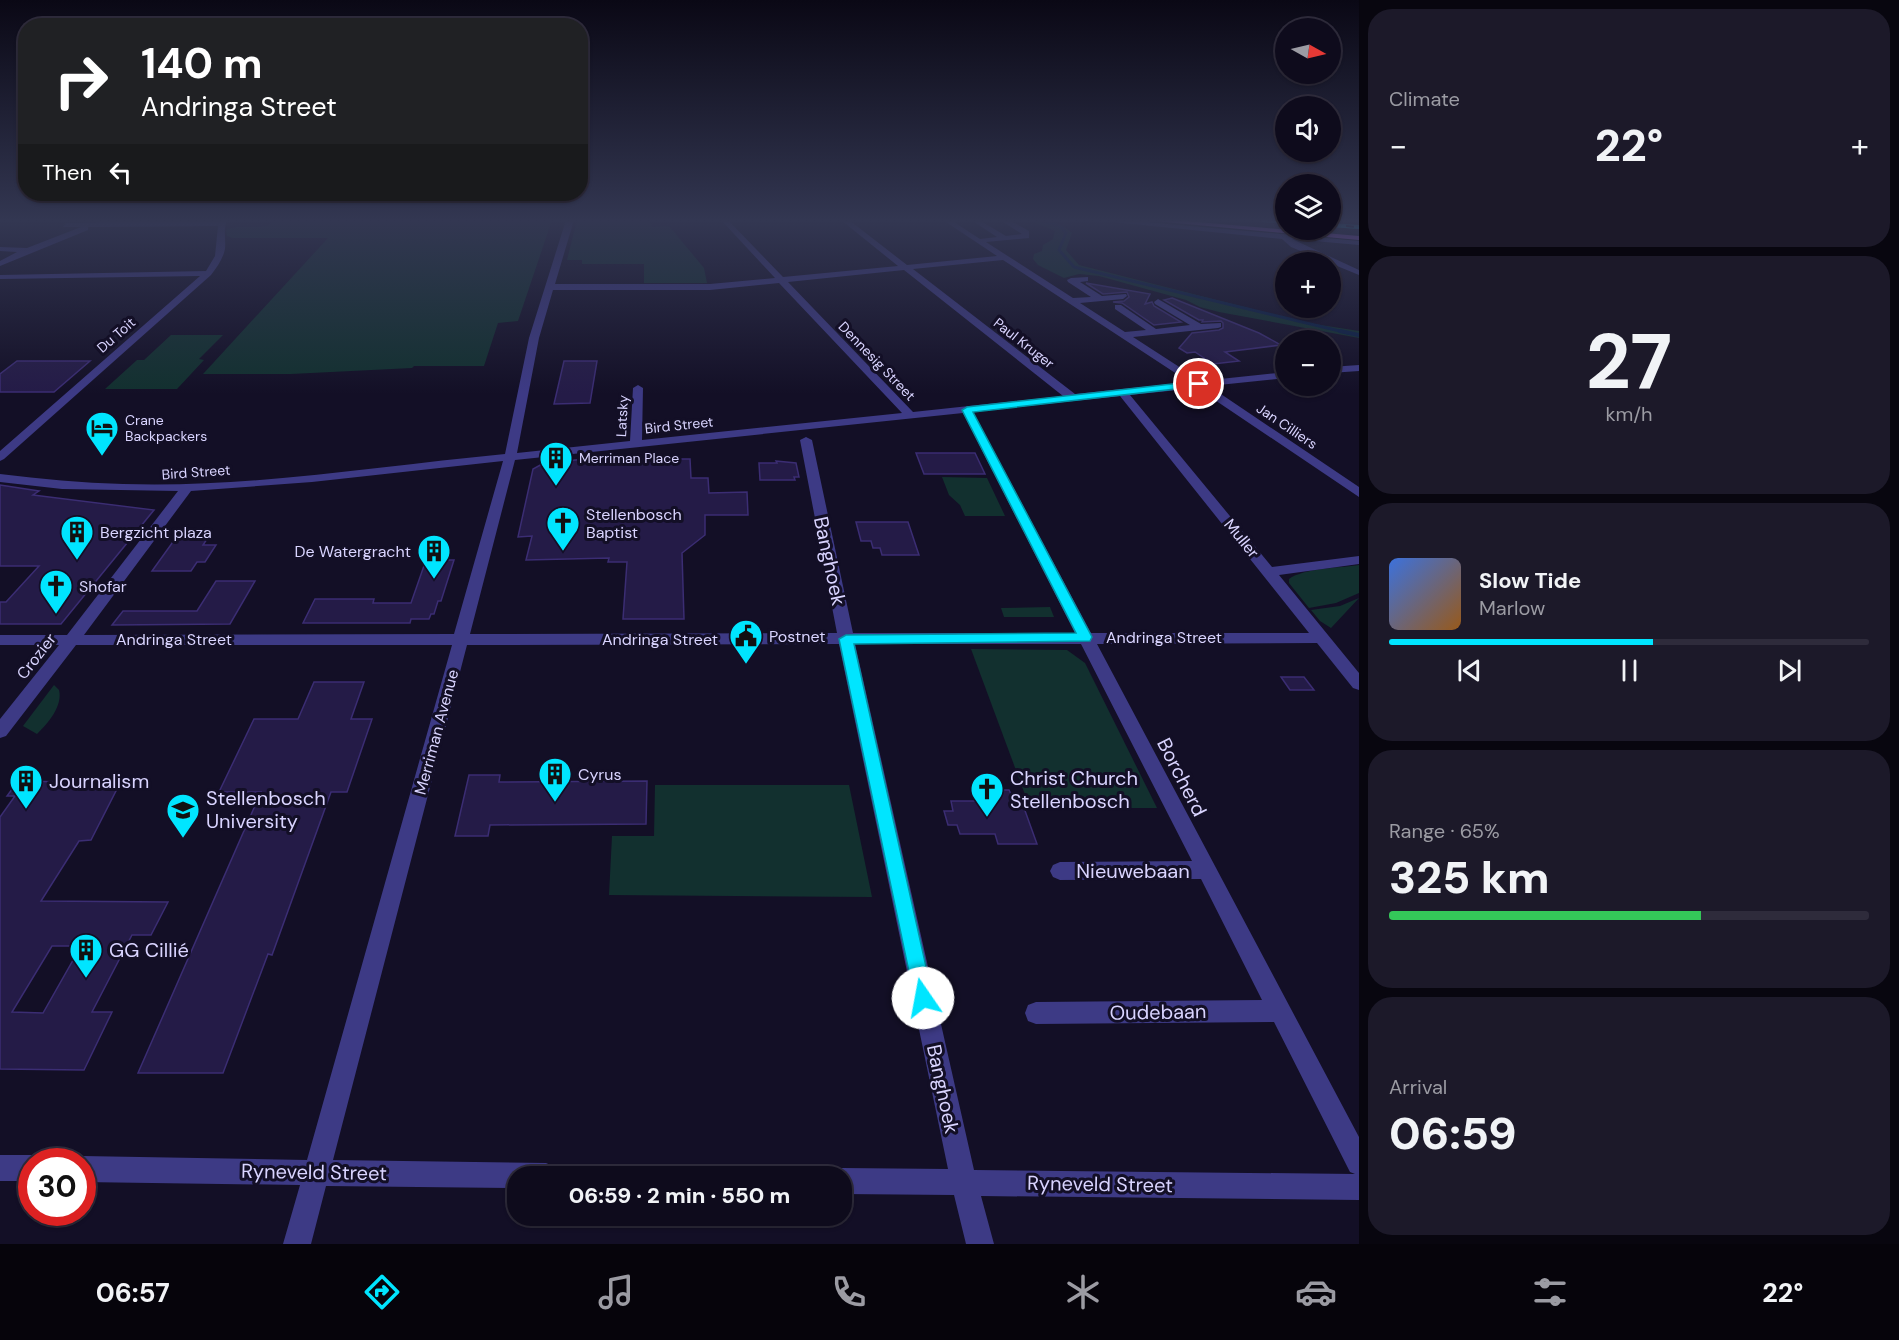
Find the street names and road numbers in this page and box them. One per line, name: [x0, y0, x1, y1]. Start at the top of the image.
street label: Du Toit: [93, 313, 139, 357]
street label: Paul Kruger: [990, 314, 1058, 372]
street label: Dennesig Street: [835, 318, 919, 404]
street label: Latsky: [612, 394, 632, 438]
street label: Jan Cilliers: [1253, 399, 1321, 453]
street label: Bird Street: [644, 412, 714, 438]
street label: Bird Street: [161, 461, 231, 483]
street label: Banghoek: [808, 514, 852, 608]
street label: Muller: [1219, 514, 1264, 562]
street label: Andringa Street: [1106, 627, 1222, 648]
street label: Crozier: [12, 629, 61, 684]
street label: Andringa Street: [116, 629, 232, 650]
street label: Andringa Street: [602, 629, 718, 650]
street label: Merriman Avenue: [410, 667, 463, 797]
street label: Borcherd: [1151, 733, 1213, 821]
street label: Nieuwebaan: [1076, 858, 1190, 884]
street label: Oudebaan: [1109, 998, 1207, 1026]
street label: Banghoek: [921, 1042, 965, 1136]
street label: Ryneveld Street: [241, 1158, 387, 1186]
street label: Ryneveld Street: [1027, 1170, 1173, 1198]

